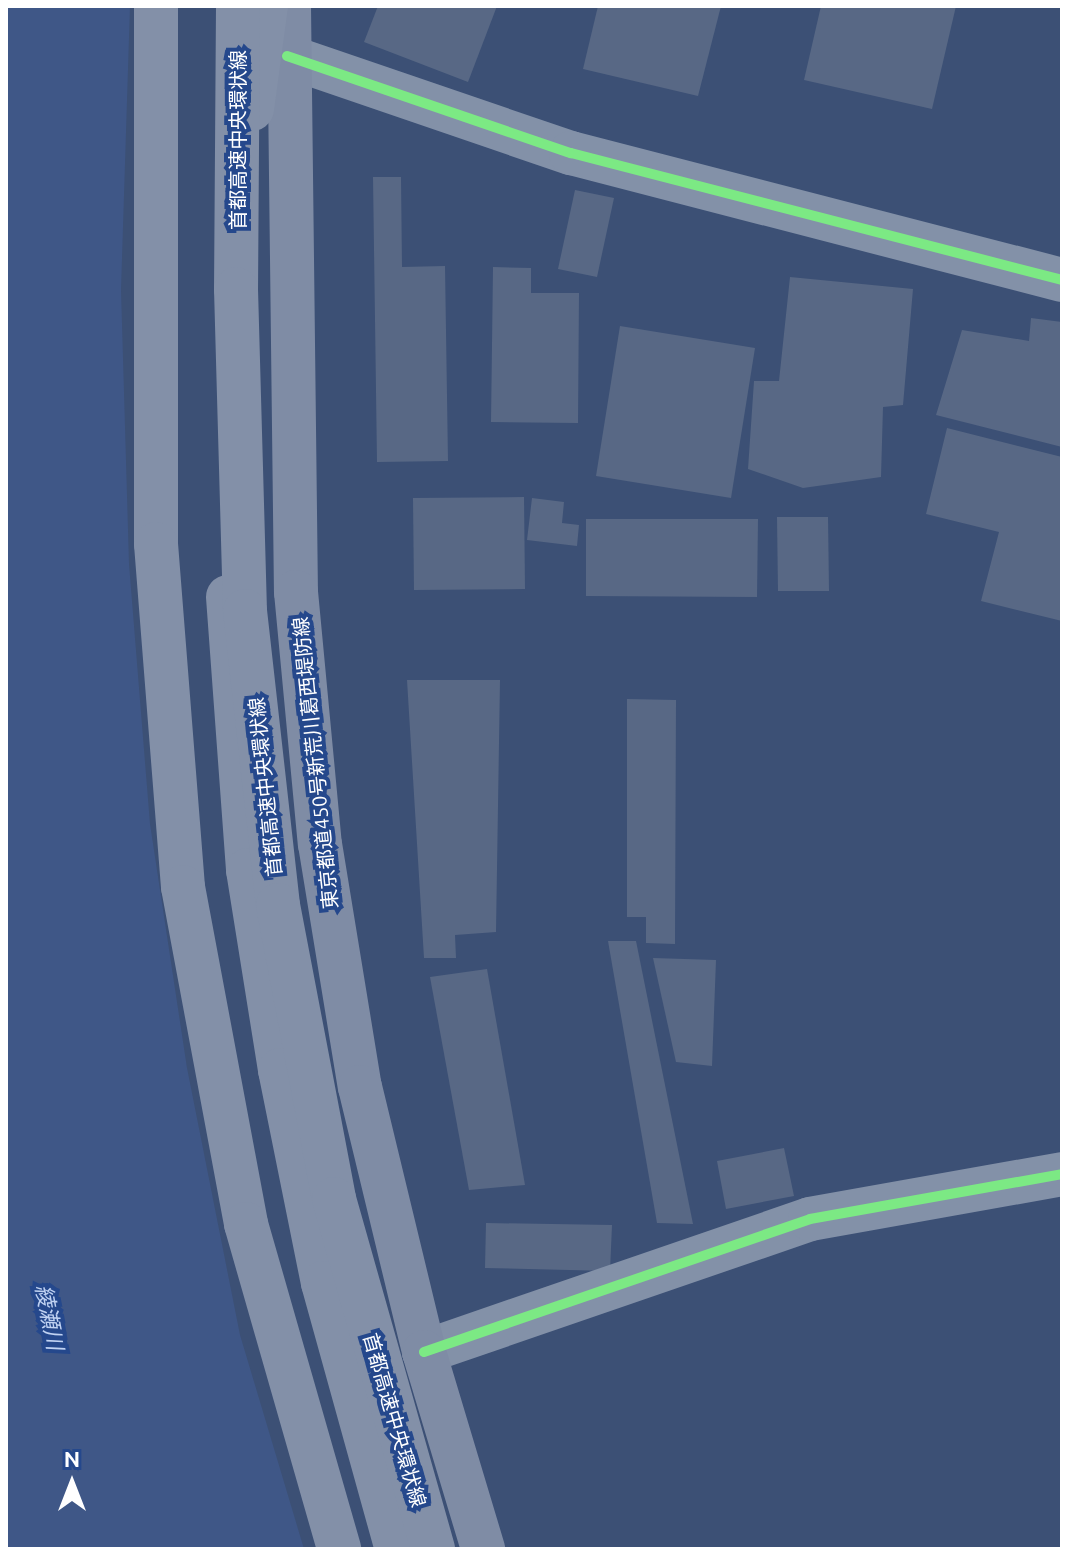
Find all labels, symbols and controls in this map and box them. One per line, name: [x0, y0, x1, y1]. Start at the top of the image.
street label: 首都高速中央環状線: [225, 50, 249, 230]
street label: 東京都道450号新荒川葛西堤防線: [288, 616, 342, 910]
street label: 首都高速中央環状線: [244, 696, 286, 878]
water label: 綾瀬川: [31, 1282, 69, 1352]
street label: 首都高速中央環状線: [359, 1330, 431, 1510]
north arrow: [32, 1443, 112, 1523]
text: N: [64, 1446, 80, 1471]

